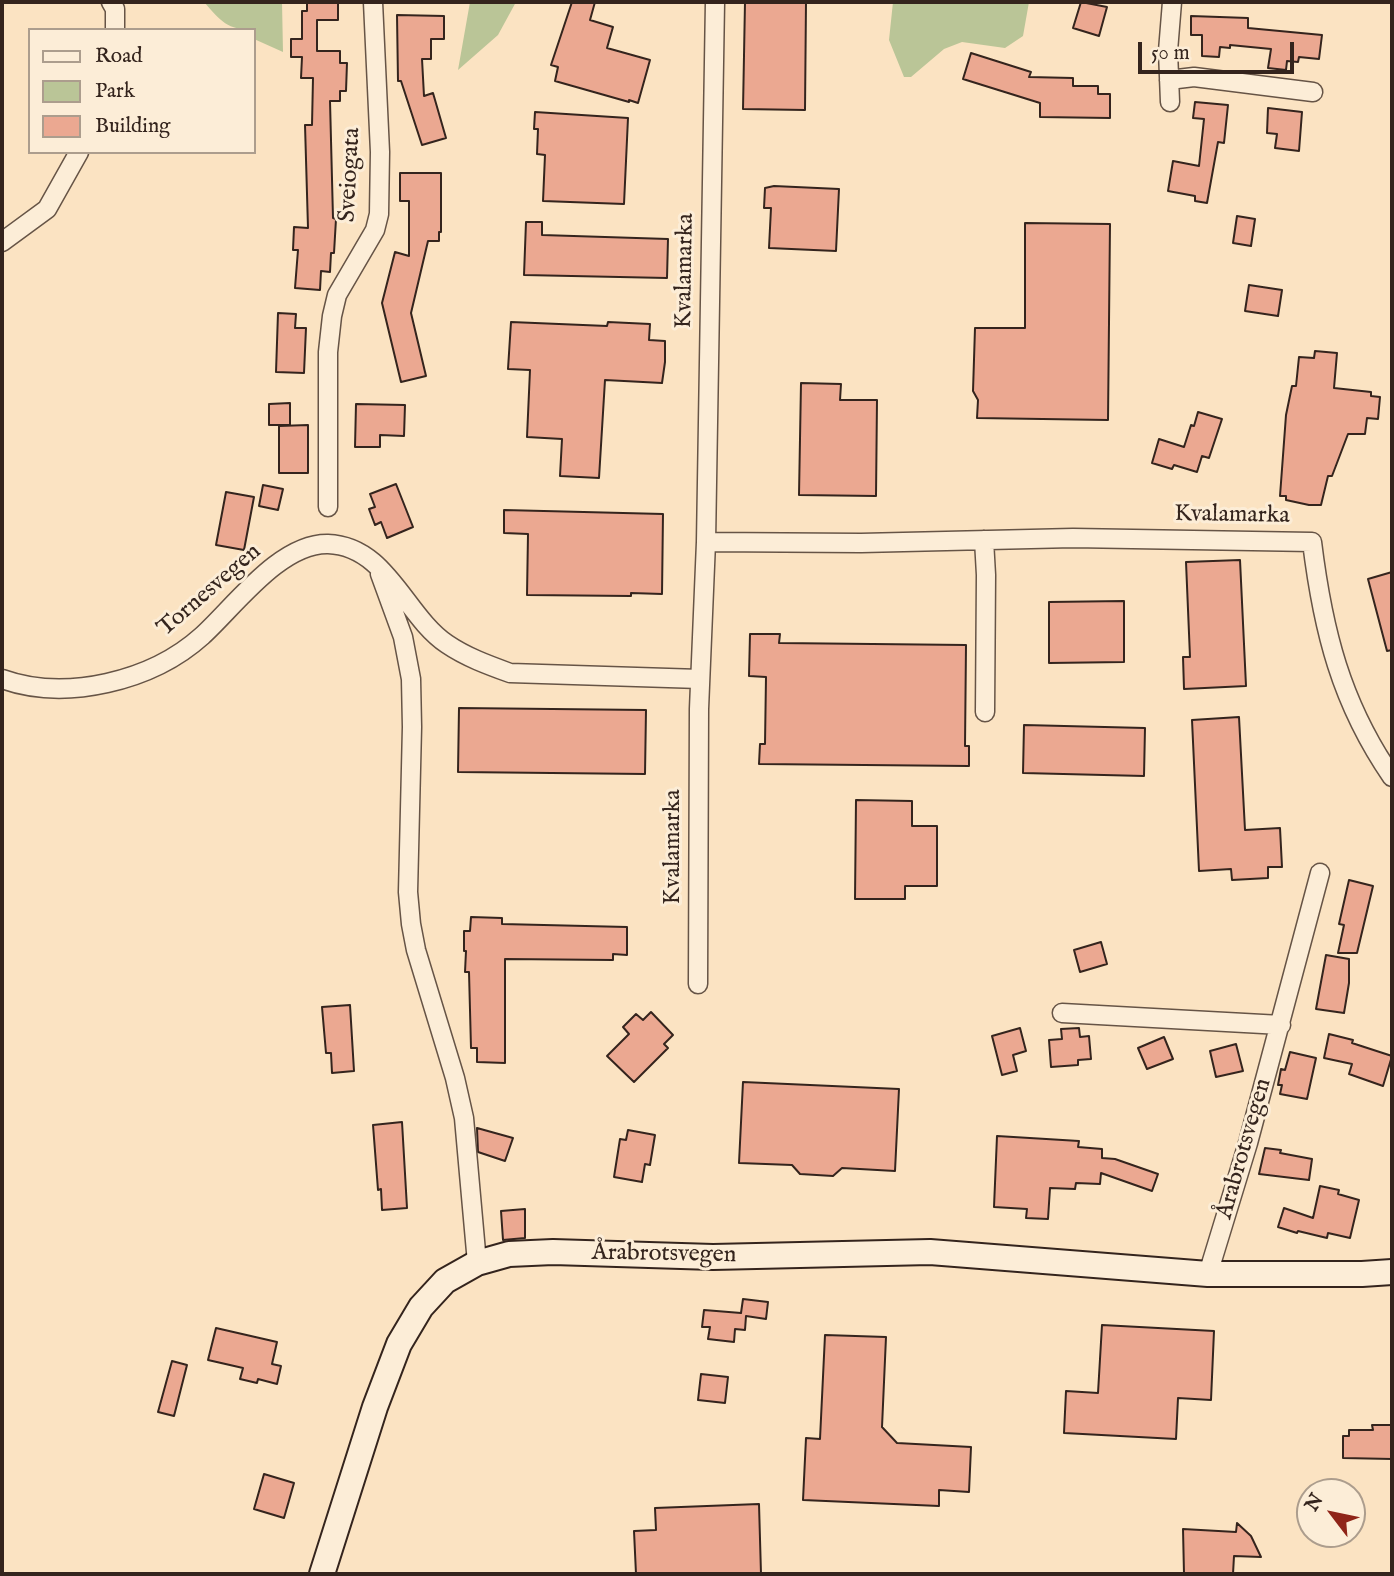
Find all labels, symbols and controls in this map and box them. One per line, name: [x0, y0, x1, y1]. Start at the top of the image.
legend: [28, 28, 256, 154]
scale bar: [1142, 28, 1298, 72]
text: 50 m: [1151, 40, 1190, 67]
text: Road: [95, 43, 142, 70]
text: Park: [95, 78, 135, 105]
text: Building: [95, 113, 170, 140]
street label: Sveiogata: [334, 127, 368, 223]
street label: Kvalamarka: [671, 213, 701, 329]
street label: Kvalamarka: [1174, 501, 1290, 531]
street label: Tornesvegen: [152, 538, 268, 644]
street label: Kvalamarka: [660, 789, 688, 905]
street label: Årabrotsvegen: [1211, 1075, 1279, 1223]
street label: Årabrotsvegen: [591, 1239, 737, 1271]
north arrow: [1296, 1478, 1366, 1548]
text: N: [1300, 1490, 1329, 1516]

